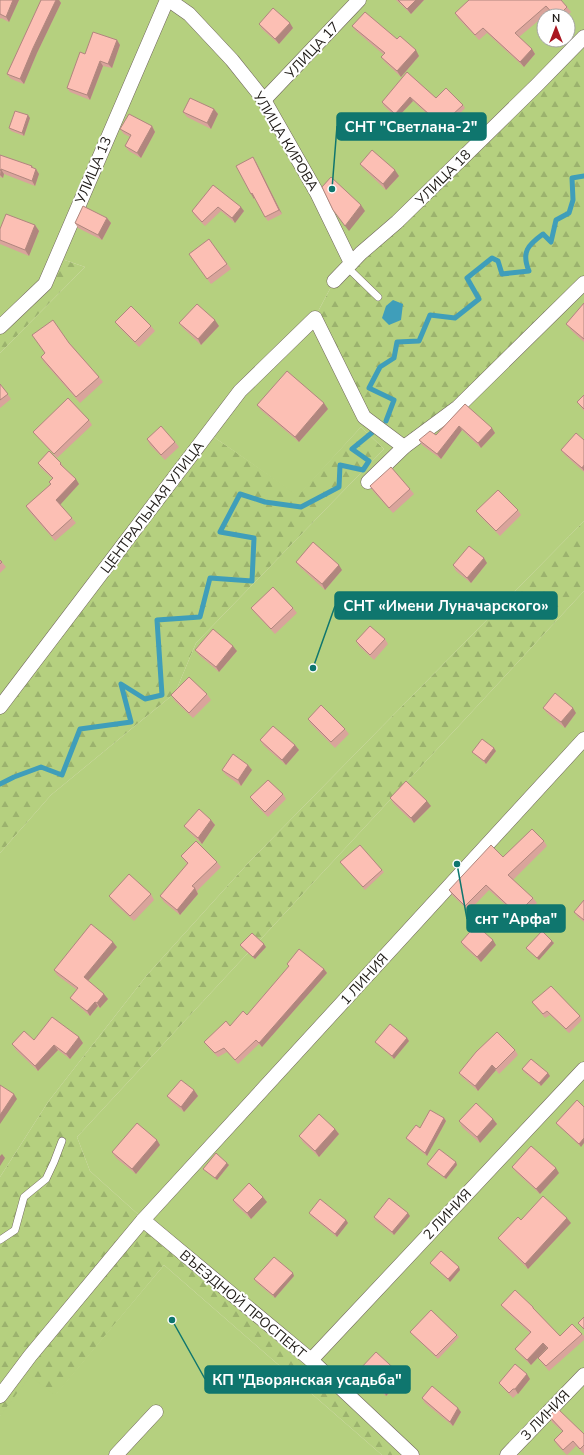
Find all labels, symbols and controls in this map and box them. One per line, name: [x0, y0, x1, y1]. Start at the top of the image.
north arrow: [536, 8, 576, 48]
text: N: [552, 11, 560, 26]
street label: УЛИЦА 17: [280, 18, 344, 84]
street label: УЛИЦА КИРОВА: [248, 87, 323, 195]
callout: СНТ "Светлана-2": [337, 113, 486, 140]
text: СНТ "Светлана-2": [344, 117, 478, 137]
street label: УЛИЦА 13: [70, 134, 116, 208]
street label: УЛИЦА 18: [411, 145, 475, 210]
street label: ЦЕНТРАЛЬНАЯ УЛИЦА: [96, 437, 208, 577]
callout: СНТ «Имени Луначарского»: [335, 592, 557, 619]
text: СНТ «Имени Луначарского»: [343, 596, 549, 616]
callout: снт "Арфа": [467, 905, 565, 932]
text: снт "Арфа": [475, 909, 557, 929]
street label: 1 ЛИНИЯ: [336, 950, 393, 1009]
street label: 2 ЛИНИЯ: [419, 1185, 476, 1244]
street label: ВЪЕЗДНОЙ ПРОСПЕКТ: [176, 1246, 310, 1363]
callout: КП "Дворянская усадьба": [205, 1366, 410, 1393]
text: КП "Дворянская усадьба": [212, 1370, 402, 1390]
street label: 3 ЛИНИЯ: [517, 1386, 574, 1445]

